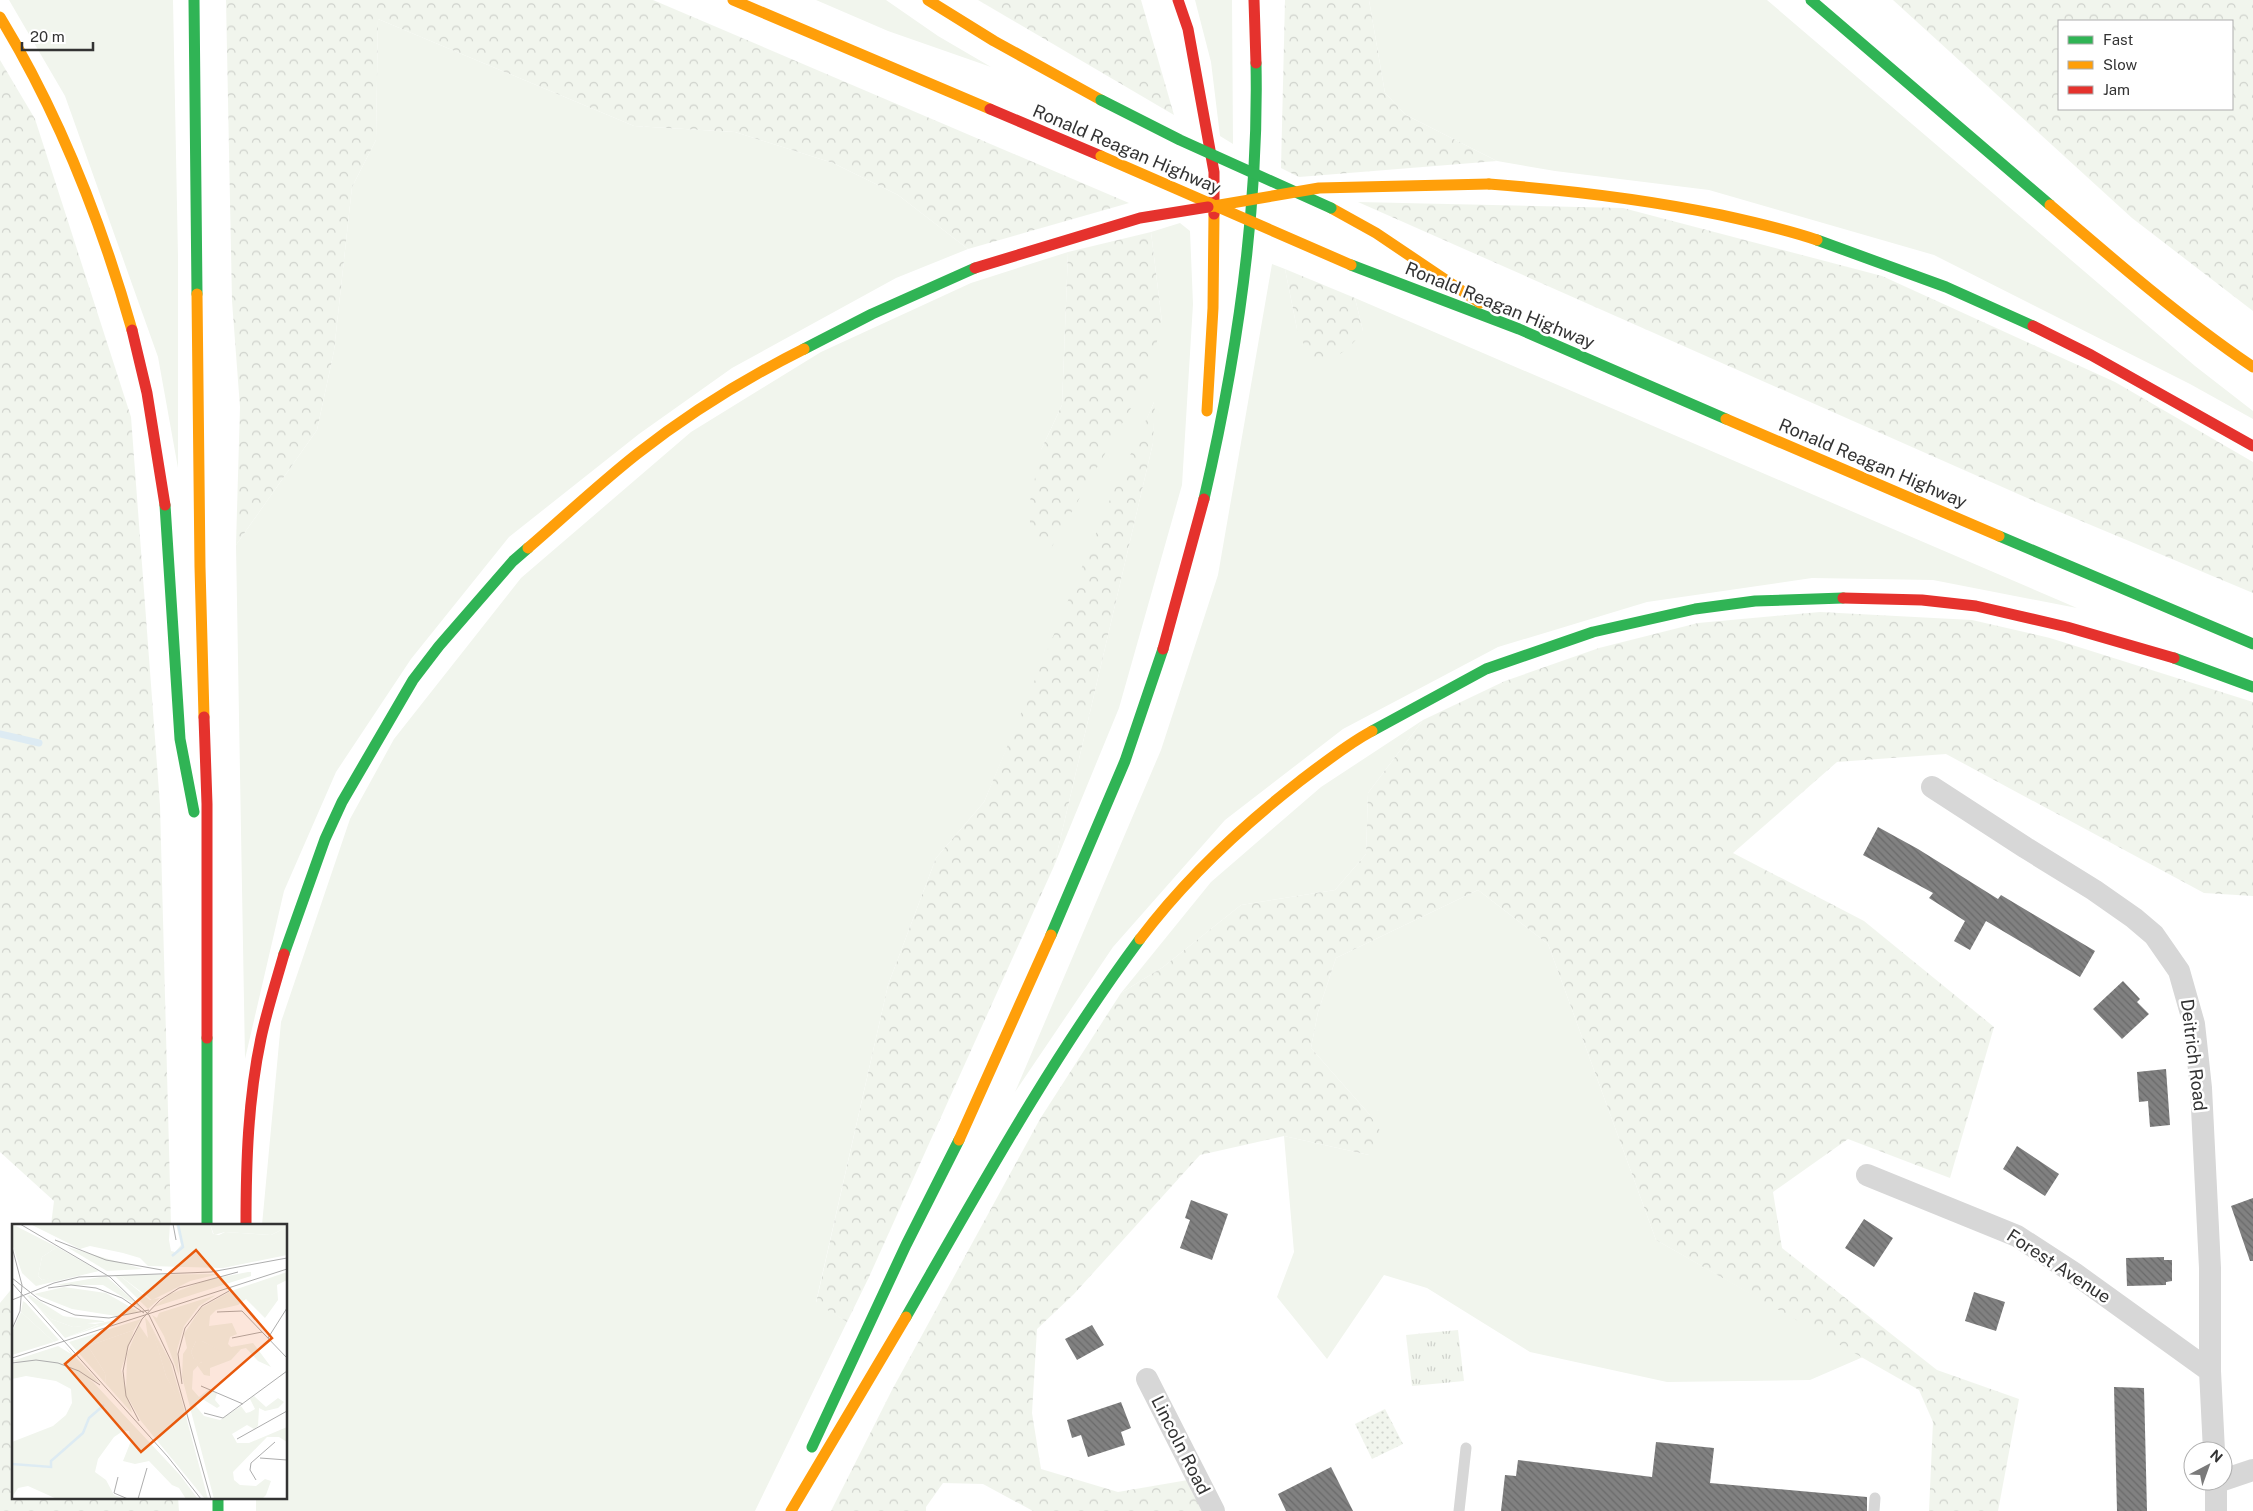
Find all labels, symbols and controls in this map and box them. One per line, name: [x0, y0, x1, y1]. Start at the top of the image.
scale bar: [22, 20, 94, 52]
legend: [2058, 20, 2233, 110]
text: 20 m: [30, 28, 65, 45]
text: Fast: [2103, 31, 2133, 48]
text: Slow: [2103, 56, 2138, 73]
text: Jam: [2103, 81, 2130, 98]
street label: Ronald Reagan Highway: [1030, 100, 1225, 198]
street label: Ronald Reagan Highway: [1402, 257, 1598, 353]
street label: Ronald Reagan Highway: [1776, 414, 1971, 512]
street label: Deitrich Road: [2177, 998, 2211, 1112]
inset map: [12, 1224, 288, 1498]
street label: Forest Avenue: [2003, 1225, 2115, 1307]
street label: Lincoln Road: [1147, 1392, 1215, 1498]
north arrow: [2183, 1441, 2233, 1491]
text: N: [2207, 1447, 2226, 1466]

